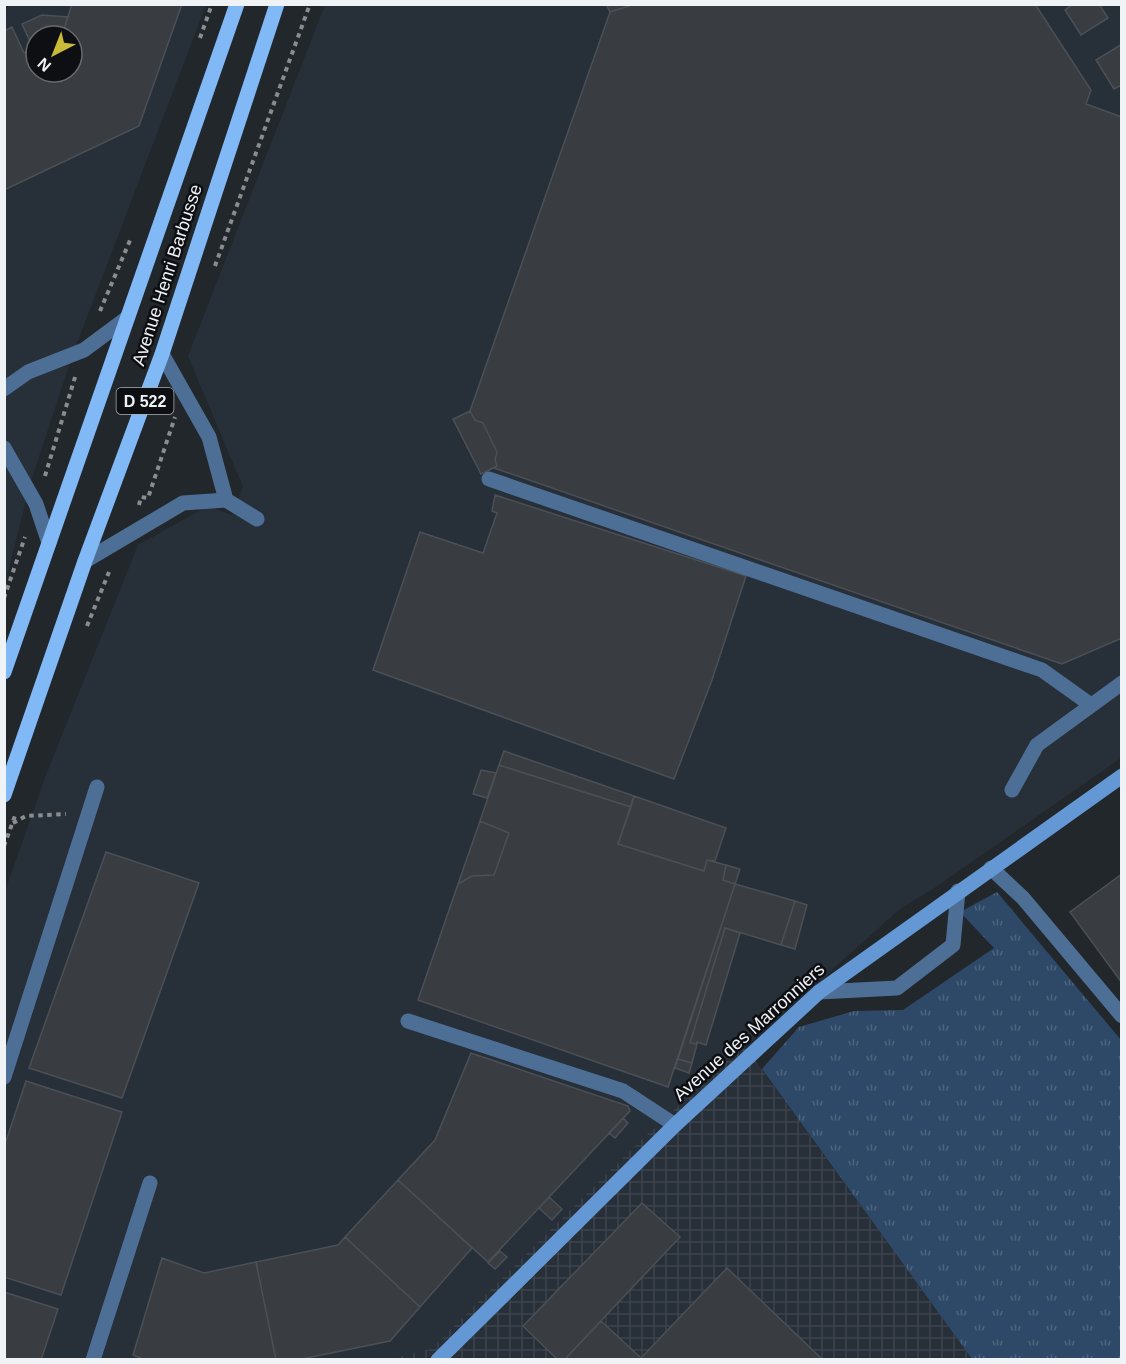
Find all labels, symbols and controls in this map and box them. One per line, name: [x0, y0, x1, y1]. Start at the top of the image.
north arrow: [24, 24, 84, 84]
text: N: [34, 55, 54, 75]
street label: Avenue Henri Barbusse: [128, 182, 206, 368]
road number: D 522: [116, 388, 174, 414]
street label: Avenue des Marronniers: [670, 959, 828, 1105]

